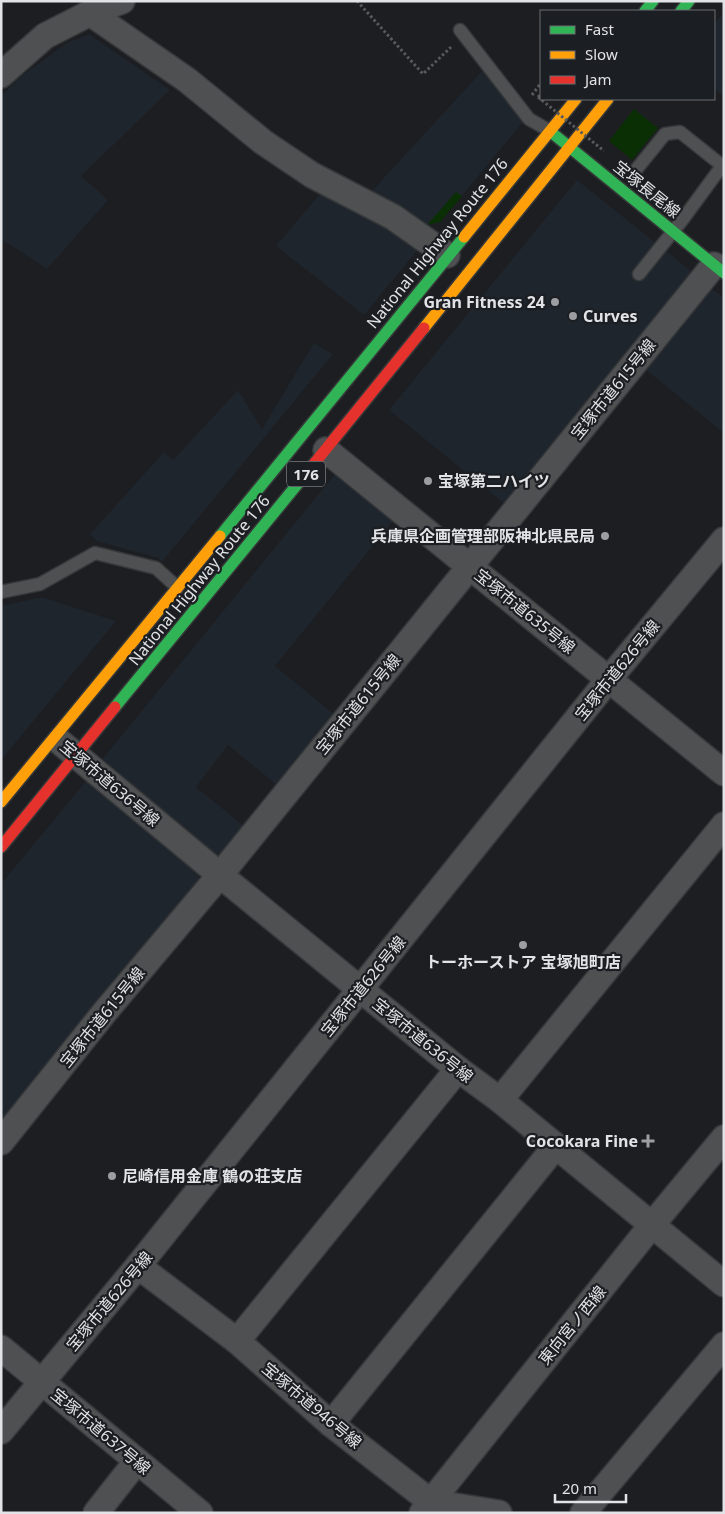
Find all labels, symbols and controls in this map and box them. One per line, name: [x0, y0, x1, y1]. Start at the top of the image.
legend: [540, 10, 715, 100]
text: Fast: [585, 19, 614, 39]
text: Slow: [585, 44, 618, 64]
text: Jam: [583, 69, 612, 89]
street label: National Highway Route 176: [361, 153, 513, 333]
street label: 宝塚長尾線: [609, 155, 685, 223]
place label: Gran Fitness 24: [423, 291, 545, 313]
marker: Gran Fitness 24: [549, 296, 561, 308]
place label: Curves: [583, 305, 638, 327]
marker: Curves: [567, 310, 579, 322]
street label: 宝塚市道615号線: [566, 334, 660, 444]
road number: 176: [287, 462, 325, 486]
place label: 宝塚第二ハイツ: [438, 470, 550, 492]
marker: 宝塚第二ハイツ: [422, 475, 434, 487]
street label: National Highway Route 176: [123, 490, 275, 670]
place label: 兵庫県企画管理部阪神北県民局: [371, 525, 595, 547]
marker: 兵庫県企画管理部阪神北県民局: [599, 530, 611, 542]
street label: 宝塚市道635号線: [470, 564, 580, 658]
street label: 宝塚市道626号線: [570, 615, 664, 725]
street label: 宝塚市道615号線: [311, 649, 405, 759]
street label: 宝塚市道636号線: [56, 735, 164, 831]
street label: 宝塚市道626号線: [316, 931, 410, 1041]
marker: トーホーストア 宝塚旭町店: [517, 939, 529, 951]
place label: トーホーストア 宝塚旭町店: [425, 951, 621, 973]
street label: 宝塚市道615号線: [55, 962, 149, 1072]
street label: 宝塚市道636号線: [368, 993, 478, 1087]
place label: Cocokara Fine: [526, 1130, 638, 1152]
marker: Cocokara Fine: [642, 1135, 654, 1147]
place label: 尼崎信用金庫 鶴の荘支店: [122, 1165, 302, 1187]
marker: 尼崎信用金庫 鶴の荘支店: [106, 1170, 118, 1182]
street label: 宝塚市道626号線: [61, 1247, 157, 1355]
street label: 東向宮ノ西線: [533, 1281, 611, 1369]
street label: 宝塚市道946号線: [258, 1357, 366, 1453]
street label: 宝塚市道637号線: [47, 1383, 155, 1479]
scale bar: [555, 1472, 626, 1504]
text: 20 m: [562, 1478, 597, 1498]

